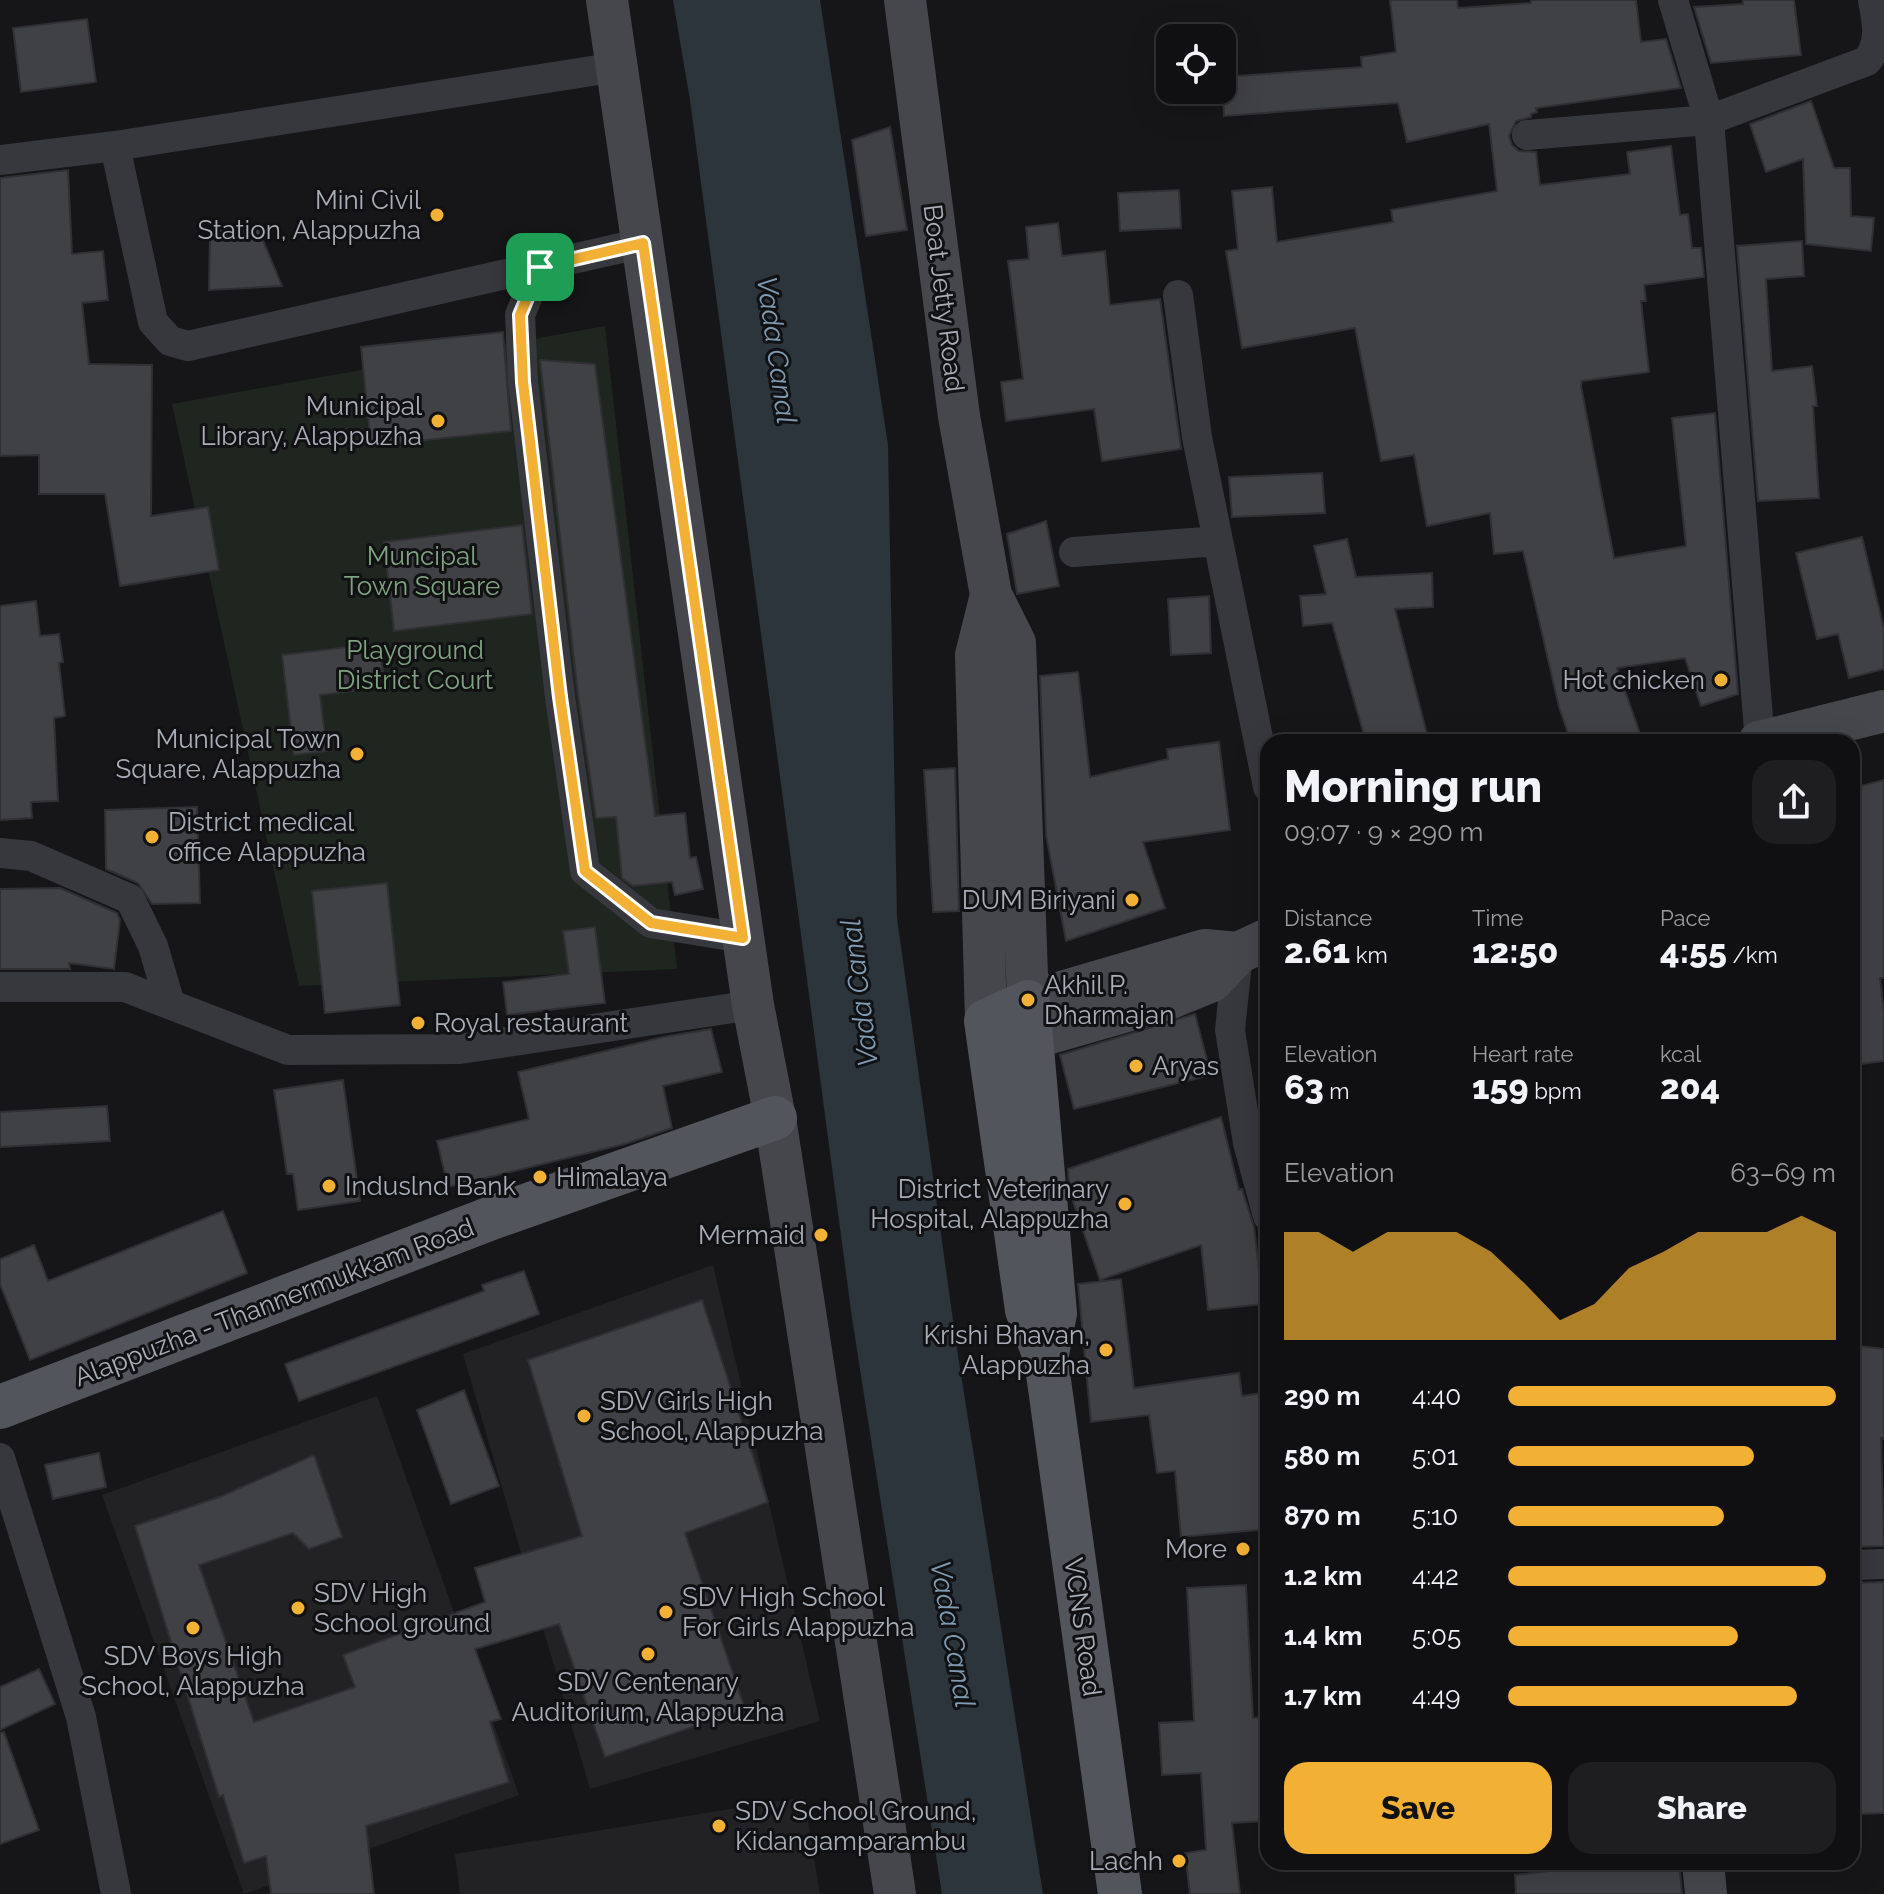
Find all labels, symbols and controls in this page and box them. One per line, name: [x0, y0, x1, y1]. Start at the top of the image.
map controls: [1156, 24, 1236, 104]
button: locate: [1156, 24, 1236, 104]
place label: Mini Civil Station, Alappuzha: [198, 185, 422, 245]
street label: Boat Jetty Road: [918, 203, 970, 393]
marker: Mini Civil Station, Alappuzha: [428, 206, 446, 224]
pin: [506, 233, 574, 301]
icon: arrive: [518, 245, 562, 289]
water label: Vada Canal: [750, 274, 803, 426]
place label: Municipal Library, Alappuzha: [201, 391, 423, 451]
marker: Municipal Library, Alappuzha: [429, 412, 447, 430]
park label: Muncipal Town Square: [344, 541, 500, 601]
park label: Playground District Court: [337, 635, 494, 695]
place label: Hot chicken: [1563, 665, 1705, 695]
marker: Hot chicken: [1712, 671, 1730, 689]
place label: Municipal Town Square, Alappuzha: [115, 724, 341, 784]
marker: Municipal Town Square, Alappuzha: [348, 745, 366, 763]
button: share: [1752, 760, 1836, 844]
text: Morning run: [1284, 761, 1542, 812]
place label: District medical office Alappuzha: [168, 807, 366, 867]
text: 09:07 · 9 × 290 m: [1284, 817, 1483, 847]
marker: District medical office Alappuzha: [143, 828, 161, 846]
place label: DUM Biriyani: [962, 885, 1116, 915]
marker: DUM Biriyani: [1123, 891, 1141, 909]
text: Distance: [1284, 905, 1372, 931]
text: Time: [1472, 905, 1523, 931]
text: Pace: [1660, 905, 1710, 931]
water label: Vada Canal: [834, 917, 885, 1069]
text: 2.61: [1284, 931, 1350, 971]
text: 12:50: [1472, 931, 1559, 971]
text: 4:55: [1660, 931, 1727, 971]
text: km: [1350, 942, 1388, 968]
text: /km: [1727, 942, 1778, 968]
place label: Akhil P. Dharmajan: [1044, 970, 1174, 1030]
marker: Akhil P. Dharmajan: [1019, 991, 1037, 1009]
place label: Royal restaurant: [434, 1008, 628, 1038]
marker: Royal restaurant: [409, 1014, 427, 1032]
text: Elevation: [1284, 1041, 1377, 1067]
text: Heart rate: [1472, 1041, 1573, 1067]
text: kcal: [1660, 1041, 1701, 1067]
place label: Aryas: [1152, 1051, 1219, 1081]
marker: Aryas: [1127, 1057, 1145, 1075]
text: 63: [1284, 1067, 1324, 1107]
text: 159: [1472, 1067, 1529, 1107]
text: 204: [1660, 1067, 1720, 1107]
text: m: [1324, 1078, 1350, 1104]
text: bpm: [1529, 1078, 1582, 1104]
text: Elevation: [1284, 1158, 1394, 1188]
text: 63–69 m: [1730, 1158, 1836, 1188]
place label: Himalaya: [556, 1162, 668, 1192]
marker: Himalaya: [531, 1168, 549, 1186]
place label: Induslnd Bank: [345, 1171, 516, 1201]
place label: District Veterinary Hospital, Alappuzha: [870, 1174, 1109, 1234]
marker: Induslnd Bank: [320, 1177, 338, 1195]
marker: District Veterinary Hospital, Alappuzha: [1116, 1195, 1134, 1213]
street label: Alappuzha - Thannermukkam Road: [70, 1212, 478, 1392]
place label: Mermaid: [698, 1220, 805, 1250]
marker: Mermaid: [812, 1226, 830, 1244]
place label: Krishi Bhavan, Alappuzha: [924, 1320, 1090, 1380]
marker: Krishi Bhavan, Alappuzha: [1097, 1341, 1115, 1359]
text: 290 m: [1284, 1381, 1360, 1411]
text: 4:40: [1412, 1381, 1461, 1411]
place label: SDV Girls High School, Alappuzha: [600, 1386, 823, 1446]
marker: SDV Girls High School, Alappuzha: [575, 1407, 593, 1425]
text: 580 m: [1284, 1441, 1361, 1471]
text: 5:01: [1412, 1441, 1458, 1471]
text: 870 m: [1284, 1501, 1361, 1531]
text: 5:10: [1412, 1501, 1458, 1531]
place label: More: [1165, 1534, 1227, 1564]
marker: More: [1234, 1540, 1252, 1558]
street label: VCNS Road: [1058, 1556, 1108, 1698]
water label: Vada Canal: [923, 1558, 982, 1710]
text: 1.2 km: [1284, 1561, 1362, 1591]
text: 4:42: [1412, 1561, 1459, 1591]
place label: SDV High School ground: [314, 1578, 490, 1638]
place label: SDV High School For Girls Alappuzha: [682, 1582, 914, 1642]
marker: SDV High School ground: [289, 1599, 307, 1617]
marker: SDV High School For Girls Alappuzha: [657, 1603, 675, 1621]
marker: SDV Boys High School, Alappuzha: [184, 1619, 202, 1637]
text: 1.4 km: [1284, 1621, 1363, 1651]
text: 5:05: [1412, 1621, 1461, 1651]
place label: SDV Boys High School, Alappuzha: [81, 1641, 305, 1701]
marker: SDV Centenary Auditorium, Alappuzha: [639, 1645, 657, 1663]
place label: SDV Centenary Auditorium, Alappuzha: [512, 1667, 784, 1727]
text: 1.7 km: [1284, 1681, 1362, 1711]
text: 4:49: [1412, 1681, 1461, 1711]
button: Save: [1284, 1762, 1552, 1854]
button: Share: [1568, 1762, 1836, 1854]
place label: SDV School Ground, Kidangamparambu: [735, 1796, 977, 1856]
marker: SDV School Ground, Kidangamparambu: [710, 1817, 728, 1835]
place label: Lachh: [1089, 1846, 1163, 1876]
marker: Lachh: [1170, 1852, 1188, 1870]

